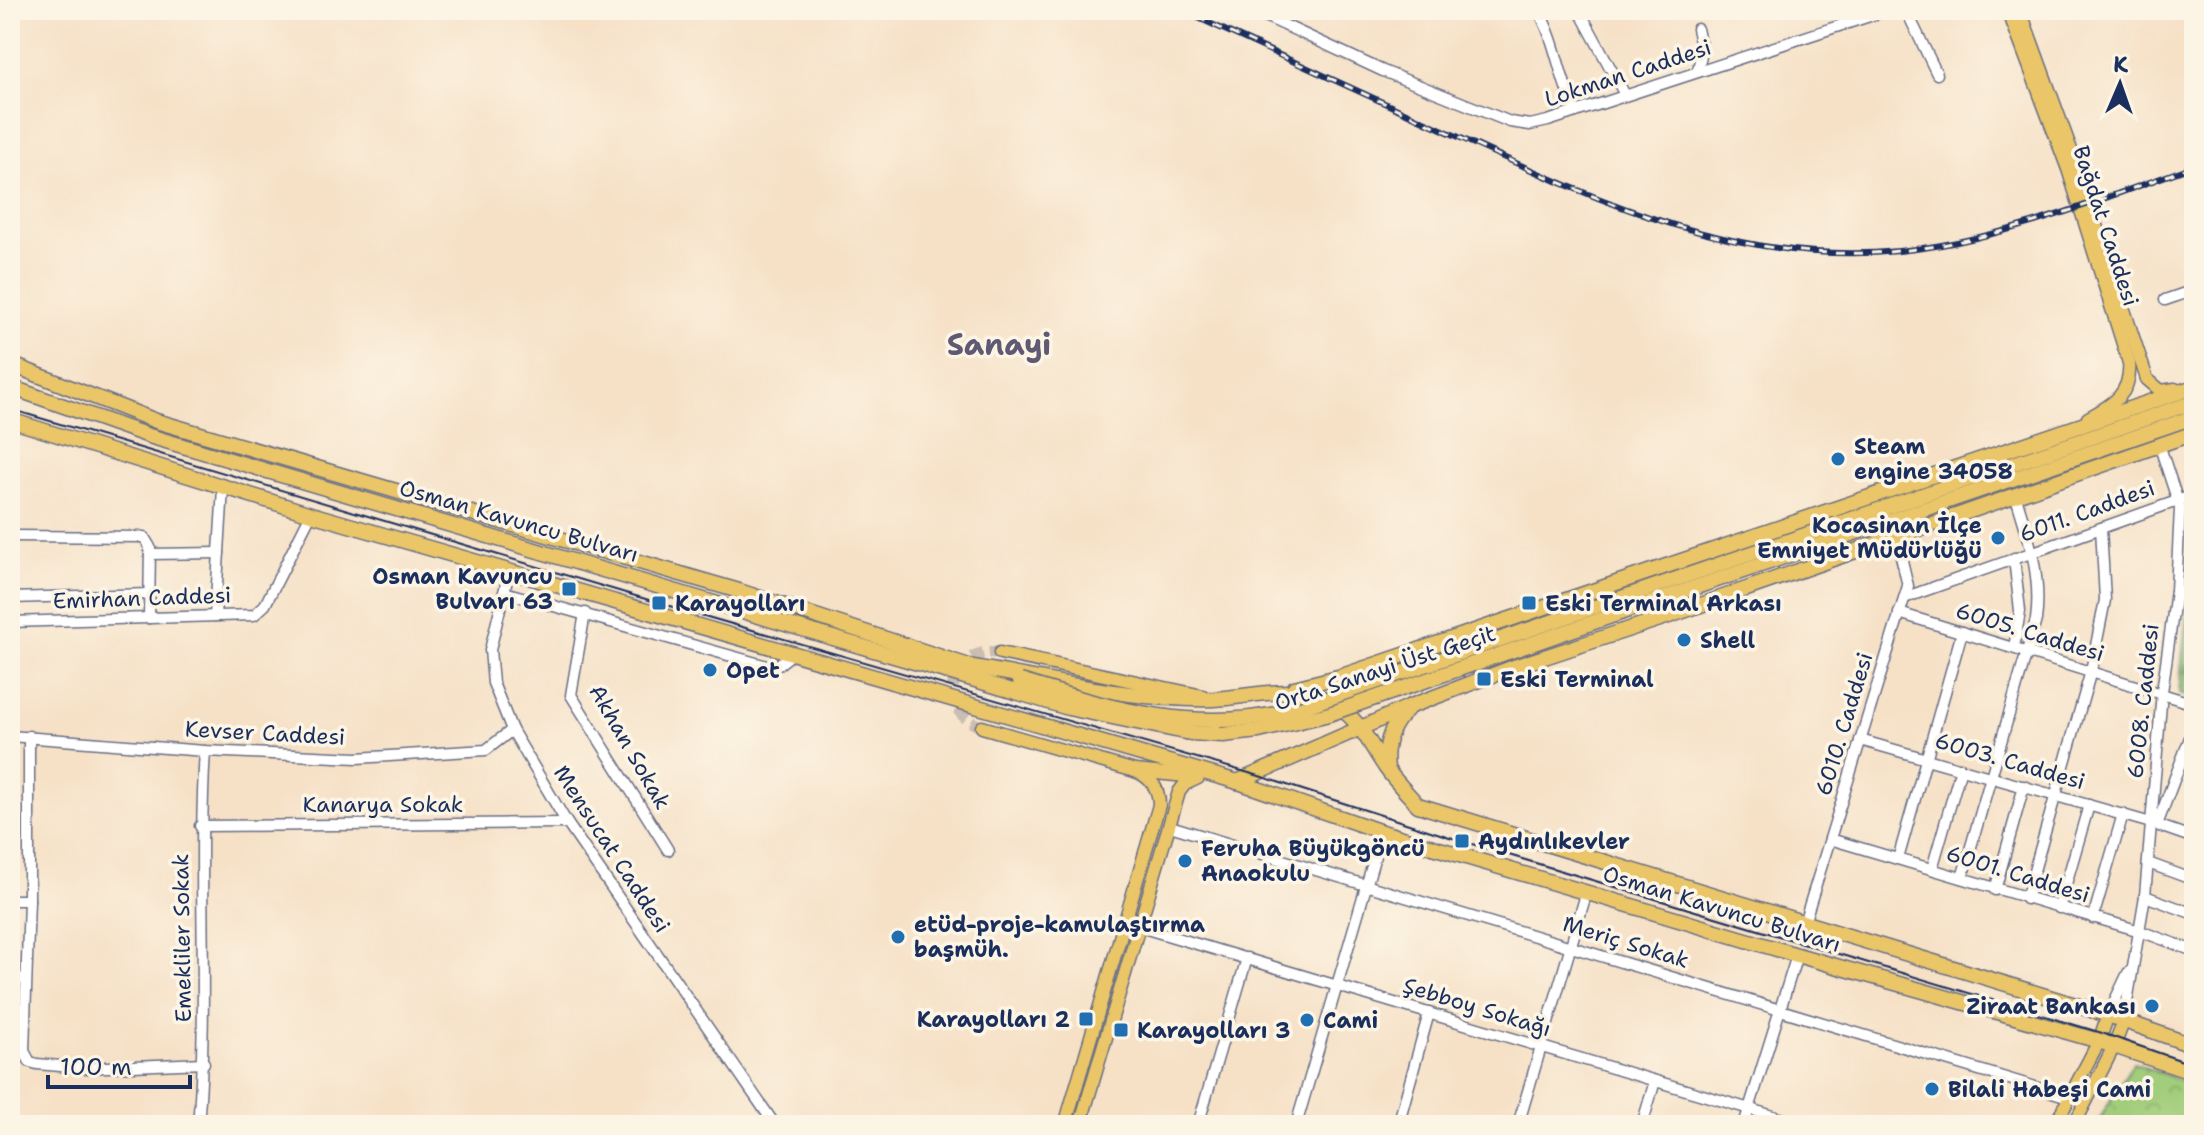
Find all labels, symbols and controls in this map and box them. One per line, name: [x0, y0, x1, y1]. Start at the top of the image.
street label: Lokman Caddesi: [1541, 32, 1715, 114]
north arrow: [2080, 44, 2160, 124]
text: K: [2113, 50, 2129, 79]
street label: Bağdat Caddesi: [2066, 142, 2146, 310]
district label: Sanayi: [947, 324, 1051, 365]
place label: Steam engine 34058: [1854, 432, 2013, 486]
marker: Steam engine 34058: [1829, 450, 1847, 468]
street label: Osman Kavuncu Bulvarı: [396, 473, 642, 569]
street label: 6011. Caddesi: [2015, 473, 2159, 549]
place label: Kocasinan İlçe Emniyet Müdürlüğü: [1757, 510, 1982, 565]
marker: Kocasinan İlçe Emniyet Müdürlüğü: [1989, 529, 2007, 547]
place label: Osman Kavuncu Bulvarı 63: [372, 562, 553, 616]
street label: Emirhan Caddesi: [52, 580, 232, 616]
marker: Osman Kavuncu Bulvarı 63: [560, 580, 578, 598]
place label: Karayolları: [675, 589, 805, 618]
place label: Eski Terminal Arkası: [1545, 589, 1782, 618]
marker: Karayolları: [650, 594, 668, 612]
marker: Eski Terminal Arkası: [1520, 594, 1538, 612]
street label: 6005. Caddesi: [1952, 596, 2108, 668]
street label: Orta Sanayi Üst Geçit: [1271, 619, 1499, 717]
street label: 6008. Caddesi: [2120, 622, 2166, 780]
place label: Shell: [1700, 626, 1756, 655]
marker: Shell: [1675, 631, 1693, 649]
street label: 6010. Caddesi: [1808, 649, 1880, 799]
place label: Opet: [726, 656, 780, 685]
marker: Opet: [701, 661, 719, 679]
place label: Eski Terminal: [1500, 665, 1654, 694]
marker: Eski Terminal: [1475, 670, 1493, 688]
street label: Akhan Sokak: [583, 679, 677, 815]
street label: Kevser Caddesi: [184, 714, 346, 752]
street label: 6003. Caddesi: [1932, 726, 2088, 796]
street label: Mensucat Caddesi: [547, 760, 677, 938]
street label: Kanarya Sokak: [303, 790, 463, 819]
place label: Aydınlıkevler: [1478, 827, 1630, 856]
marker: Aydınlıkevler: [1453, 832, 1471, 850]
place label: Feruha Büyükgöncü Anaokulu: [1201, 834, 1425, 888]
street label: 6001. Caddesi: [1943, 838, 2093, 910]
marker: Feruha Büyükgöncü Anaokulu: [1176, 852, 1194, 870]
street label: Emekliler Sokak: [166, 853, 198, 1023]
street label: Osman Kavuncu Bulvarı: [1600, 859, 1844, 959]
street label: Meriç Sokak: [1559, 909, 1693, 975]
place label: etüd-proje-kamulaştırma başmüh.: [914, 910, 1205, 964]
marker: etüd-proje-kamulaştırma başmüh.: [889, 928, 907, 946]
street label: Şebboy Sokağı: [1399, 971, 1555, 1043]
place label: Ziraat Bankası: [1966, 992, 2136, 1021]
marker: Ziraat Bankası: [2143, 997, 2161, 1015]
place label: Karayolları 2: [917, 1005, 1070, 1034]
place label: Cami: [1323, 1006, 1378, 1035]
marker: Karayolları 2: [1077, 1010, 1095, 1028]
marker: Cami: [1298, 1011, 1316, 1029]
place label: Karayolları 3: [1137, 1016, 1290, 1045]
marker: Karayolları 3: [1112, 1021, 1130, 1039]
scale bar: [48, 1039, 190, 1089]
text: 100 m: [60, 1051, 132, 1083]
place label: Bilali Habeşi Cami: [1948, 1075, 2151, 1104]
marker: Bilali Habeşi Cami: [1923, 1080, 1941, 1098]

